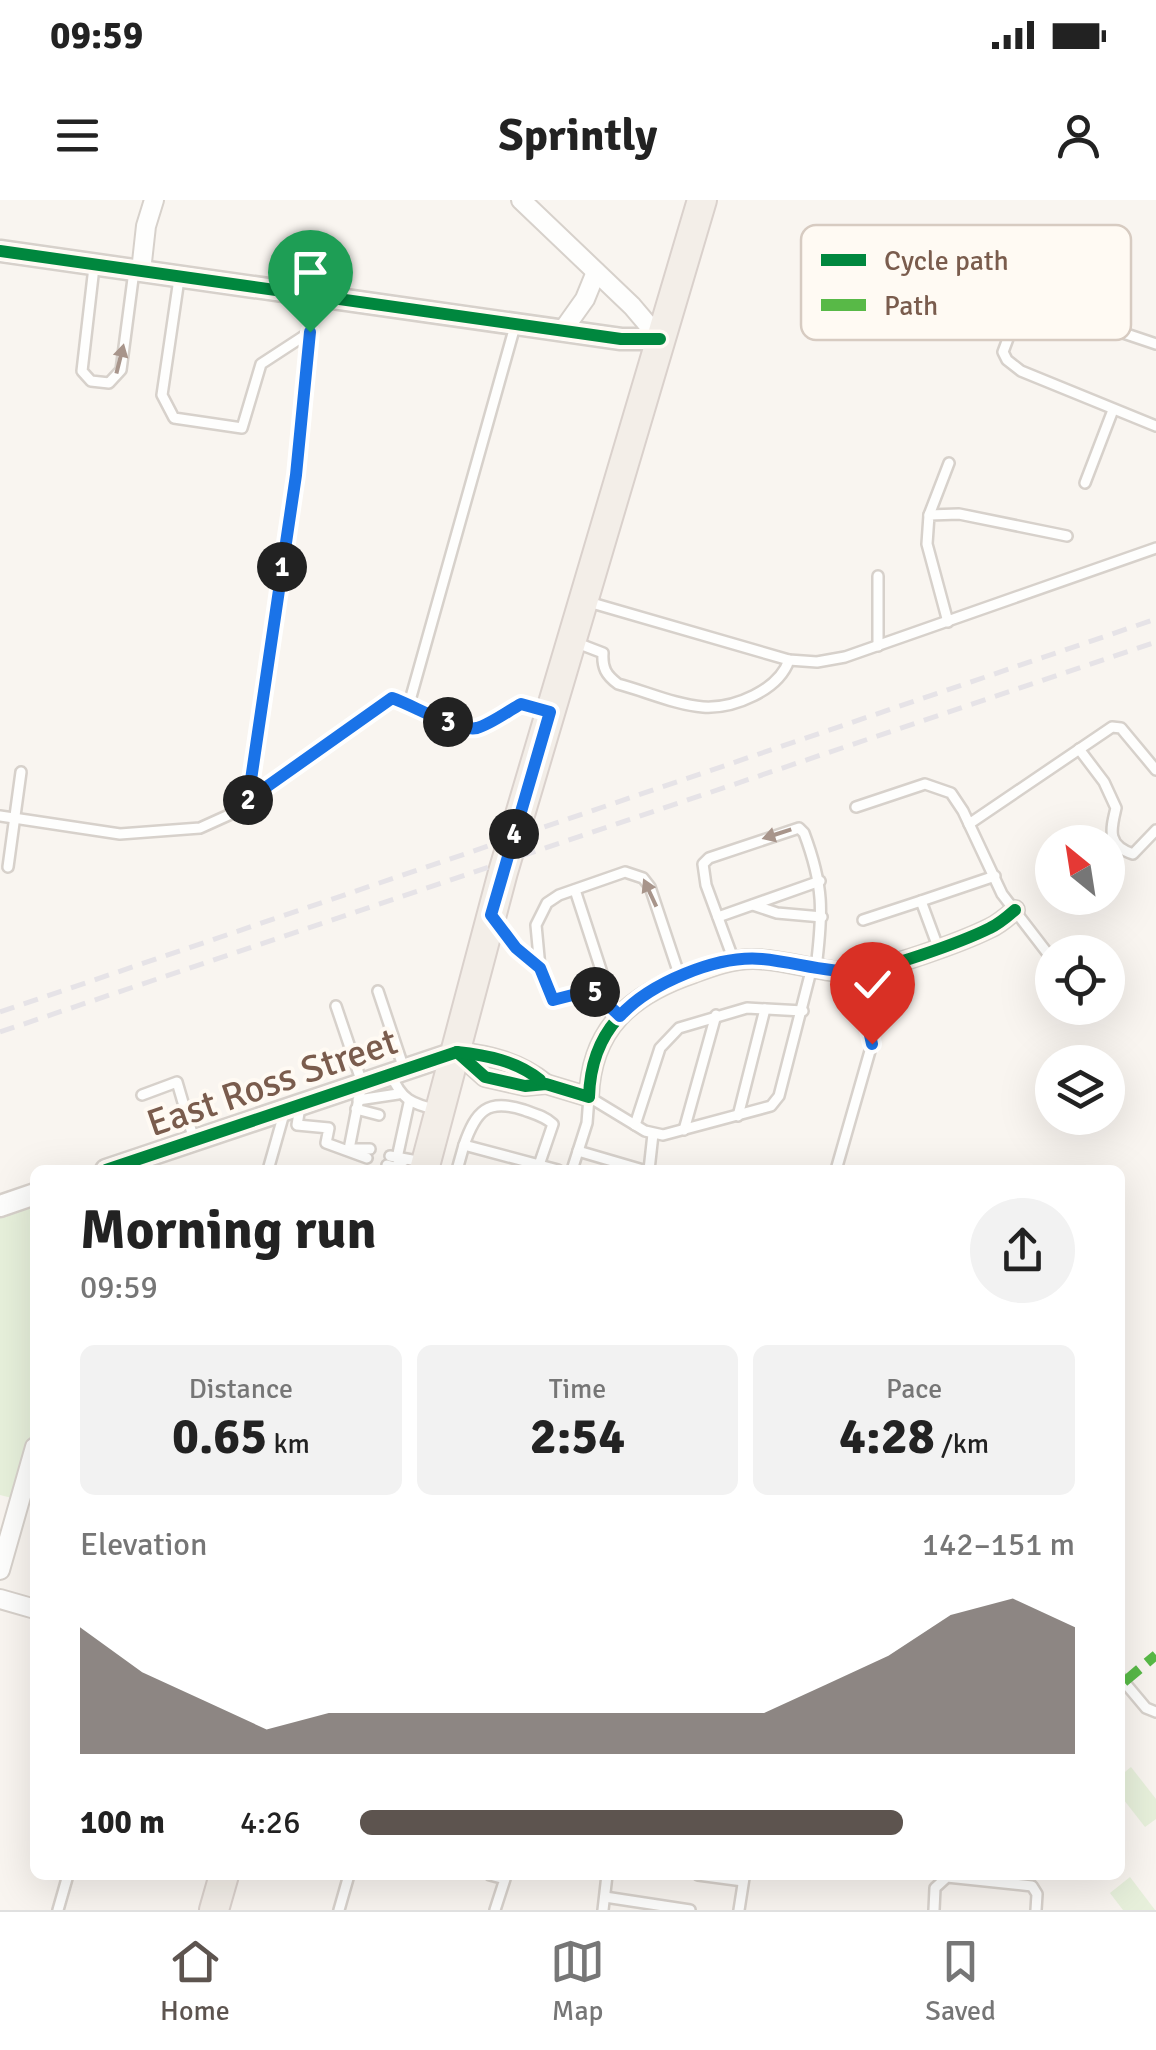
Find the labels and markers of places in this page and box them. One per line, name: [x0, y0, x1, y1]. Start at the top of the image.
pin: [268, 230, 353, 333]
pin: 1: [257, 542, 307, 592]
pin: 3: [423, 697, 473, 747]
pin: 2: [223, 775, 273, 825]
pin: 4: [489, 809, 539, 859]
pin: [830, 942, 915, 1045]
pin: 5: [570, 967, 620, 1017]

